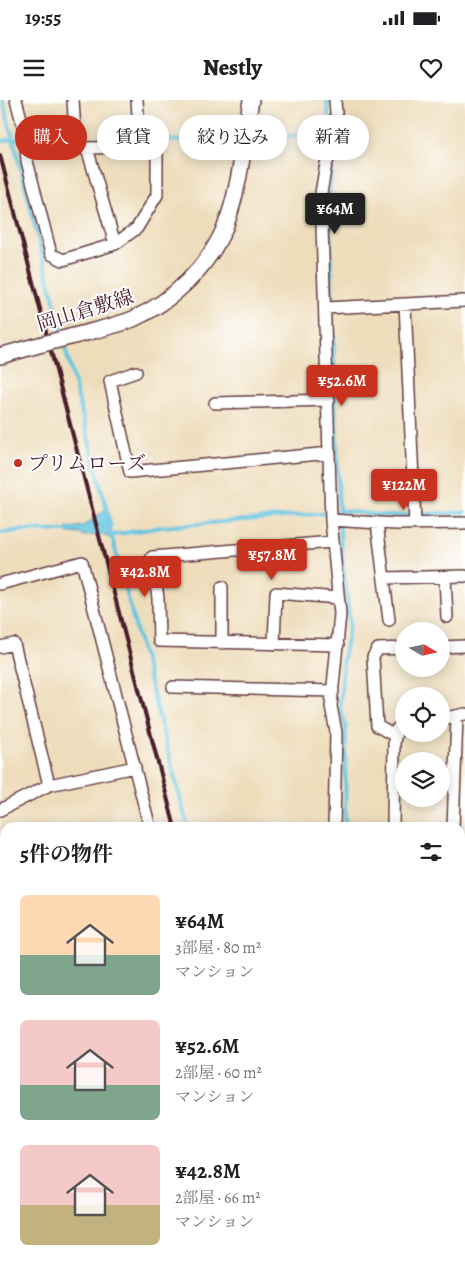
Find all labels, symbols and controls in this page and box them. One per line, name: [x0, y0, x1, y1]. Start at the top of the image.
text: 19:55: [25, 5, 61, 31]
text: Nestly: [203, 53, 262, 83]
icon: menu: [20, 54, 48, 82]
icon: heart: [417, 54, 445, 82]
chip: 購入: [15, 115, 87, 160]
chip: 賃貸: [97, 115, 169, 160]
chip: 絞り込み: [179, 115, 287, 160]
chip: 新着: [297, 115, 369, 160]
pin: ¥64M: [305, 192, 365, 235]
text: ¥64M: [316, 198, 354, 220]
street label: 岡山倉敷線: [33, 283, 137, 338]
pin: ¥52.6M: [301, 364, 383, 407]
text: ¥52.6M: [317, 370, 367, 392]
place label: プリムローズ: [28, 450, 146, 477]
marker: プリムローズ: [12, 457, 24, 469]
pin: ¥122M: [369, 468, 439, 511]
text: ¥122M: [382, 474, 426, 496]
pin: ¥57.8M: [231, 538, 313, 581]
text: ¥57.8M: [248, 544, 296, 566]
pin: ¥42.8M: [104, 556, 186, 598]
text: ¥42.8M: [120, 561, 170, 583]
north arrow: [395, 622, 450, 678]
map controls: [395, 622, 450, 807]
button: locate: [395, 687, 450, 742]
button: layers: [395, 752, 450, 807]
icon: filters: [417, 838, 445, 866]
text: 5件の物件: [20, 840, 113, 868]
text: ¥64M: [175, 907, 224, 935]
icon: home: [60, 915, 120, 975]
text: 3部屋 · 80 m²: [175, 937, 261, 959]
text: マンション: [175, 961, 254, 983]
text: ¥52.6M: [175, 1032, 239, 1060]
icon: home: [60, 1040, 120, 1100]
text: 2部屋 · 60 m²: [175, 1062, 262, 1084]
text: マンション: [175, 1086, 254, 1108]
text: ¥42.8M: [175, 1157, 241, 1185]
icon: home: [60, 1165, 120, 1225]
text: 2部屋 · 66 m²: [175, 1187, 261, 1209]
text: マンション: [175, 1211, 254, 1233]

